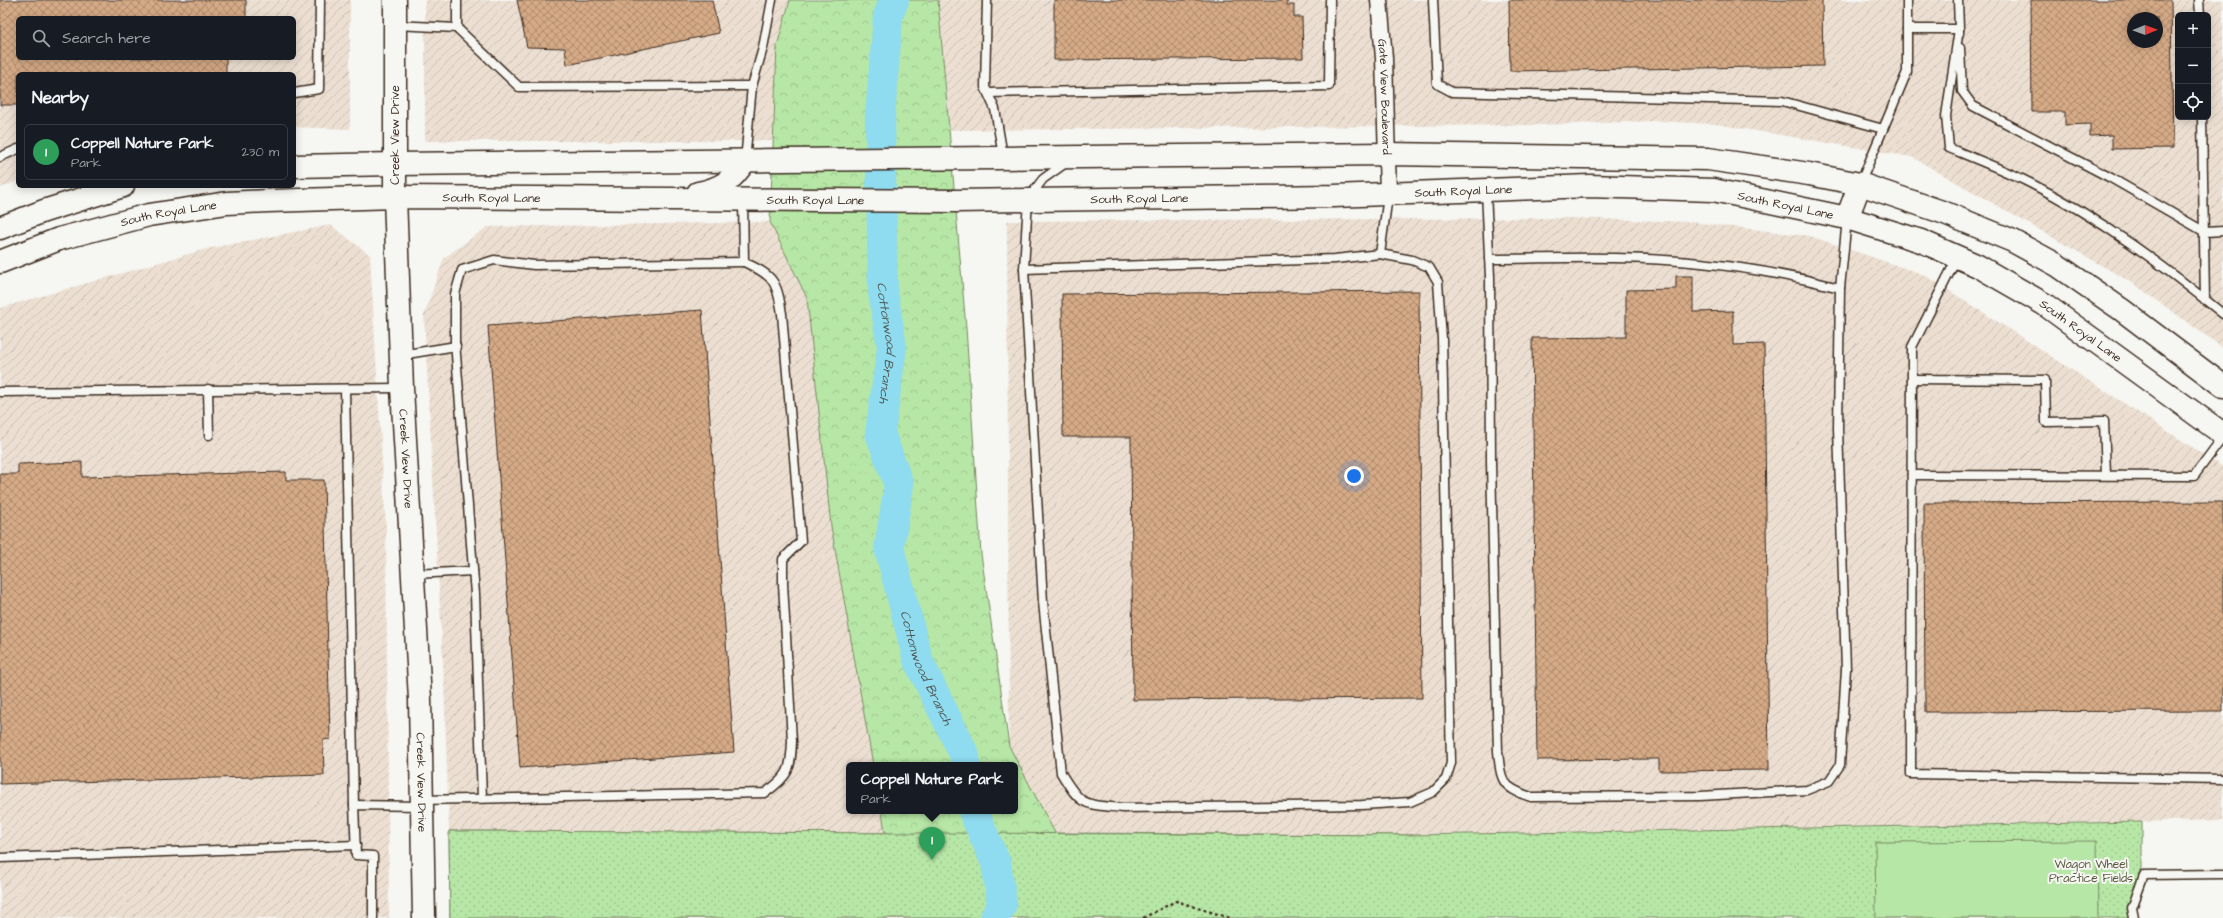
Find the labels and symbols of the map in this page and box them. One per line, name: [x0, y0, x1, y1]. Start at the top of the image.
north arrow: [2127, 12, 2163, 48]
street label: Gate View Boulevard: [1373, 38, 1395, 155]
street label: Creek View Drive: [387, 85, 404, 185]
street label: South Royal Lane: [1414, 181, 1513, 202]
street label: South Royal Lane: [1736, 187, 1836, 224]
street label: South Royal Lane: [443, 189, 541, 208]
street label: South Royal Lane: [1090, 190, 1189, 209]
street label: South Royal Lane: [767, 192, 865, 210]
street label: South Royal Lane: [119, 197, 219, 231]
water label: Cottonwood Branch: [873, 282, 900, 405]
street label: South Royal Lane: [2036, 295, 2125, 367]
street label: Creek View Drive: [394, 409, 417, 510]
your location: [1344, 466, 1364, 486]
water label: Cottonwood Branch: [896, 609, 957, 729]
street label: Creek View Drive: [412, 732, 430, 833]
pin: 1: [919, 827, 945, 860]
park label: Wagon Wheel Practice Fields: [2049, 856, 2133, 887]

